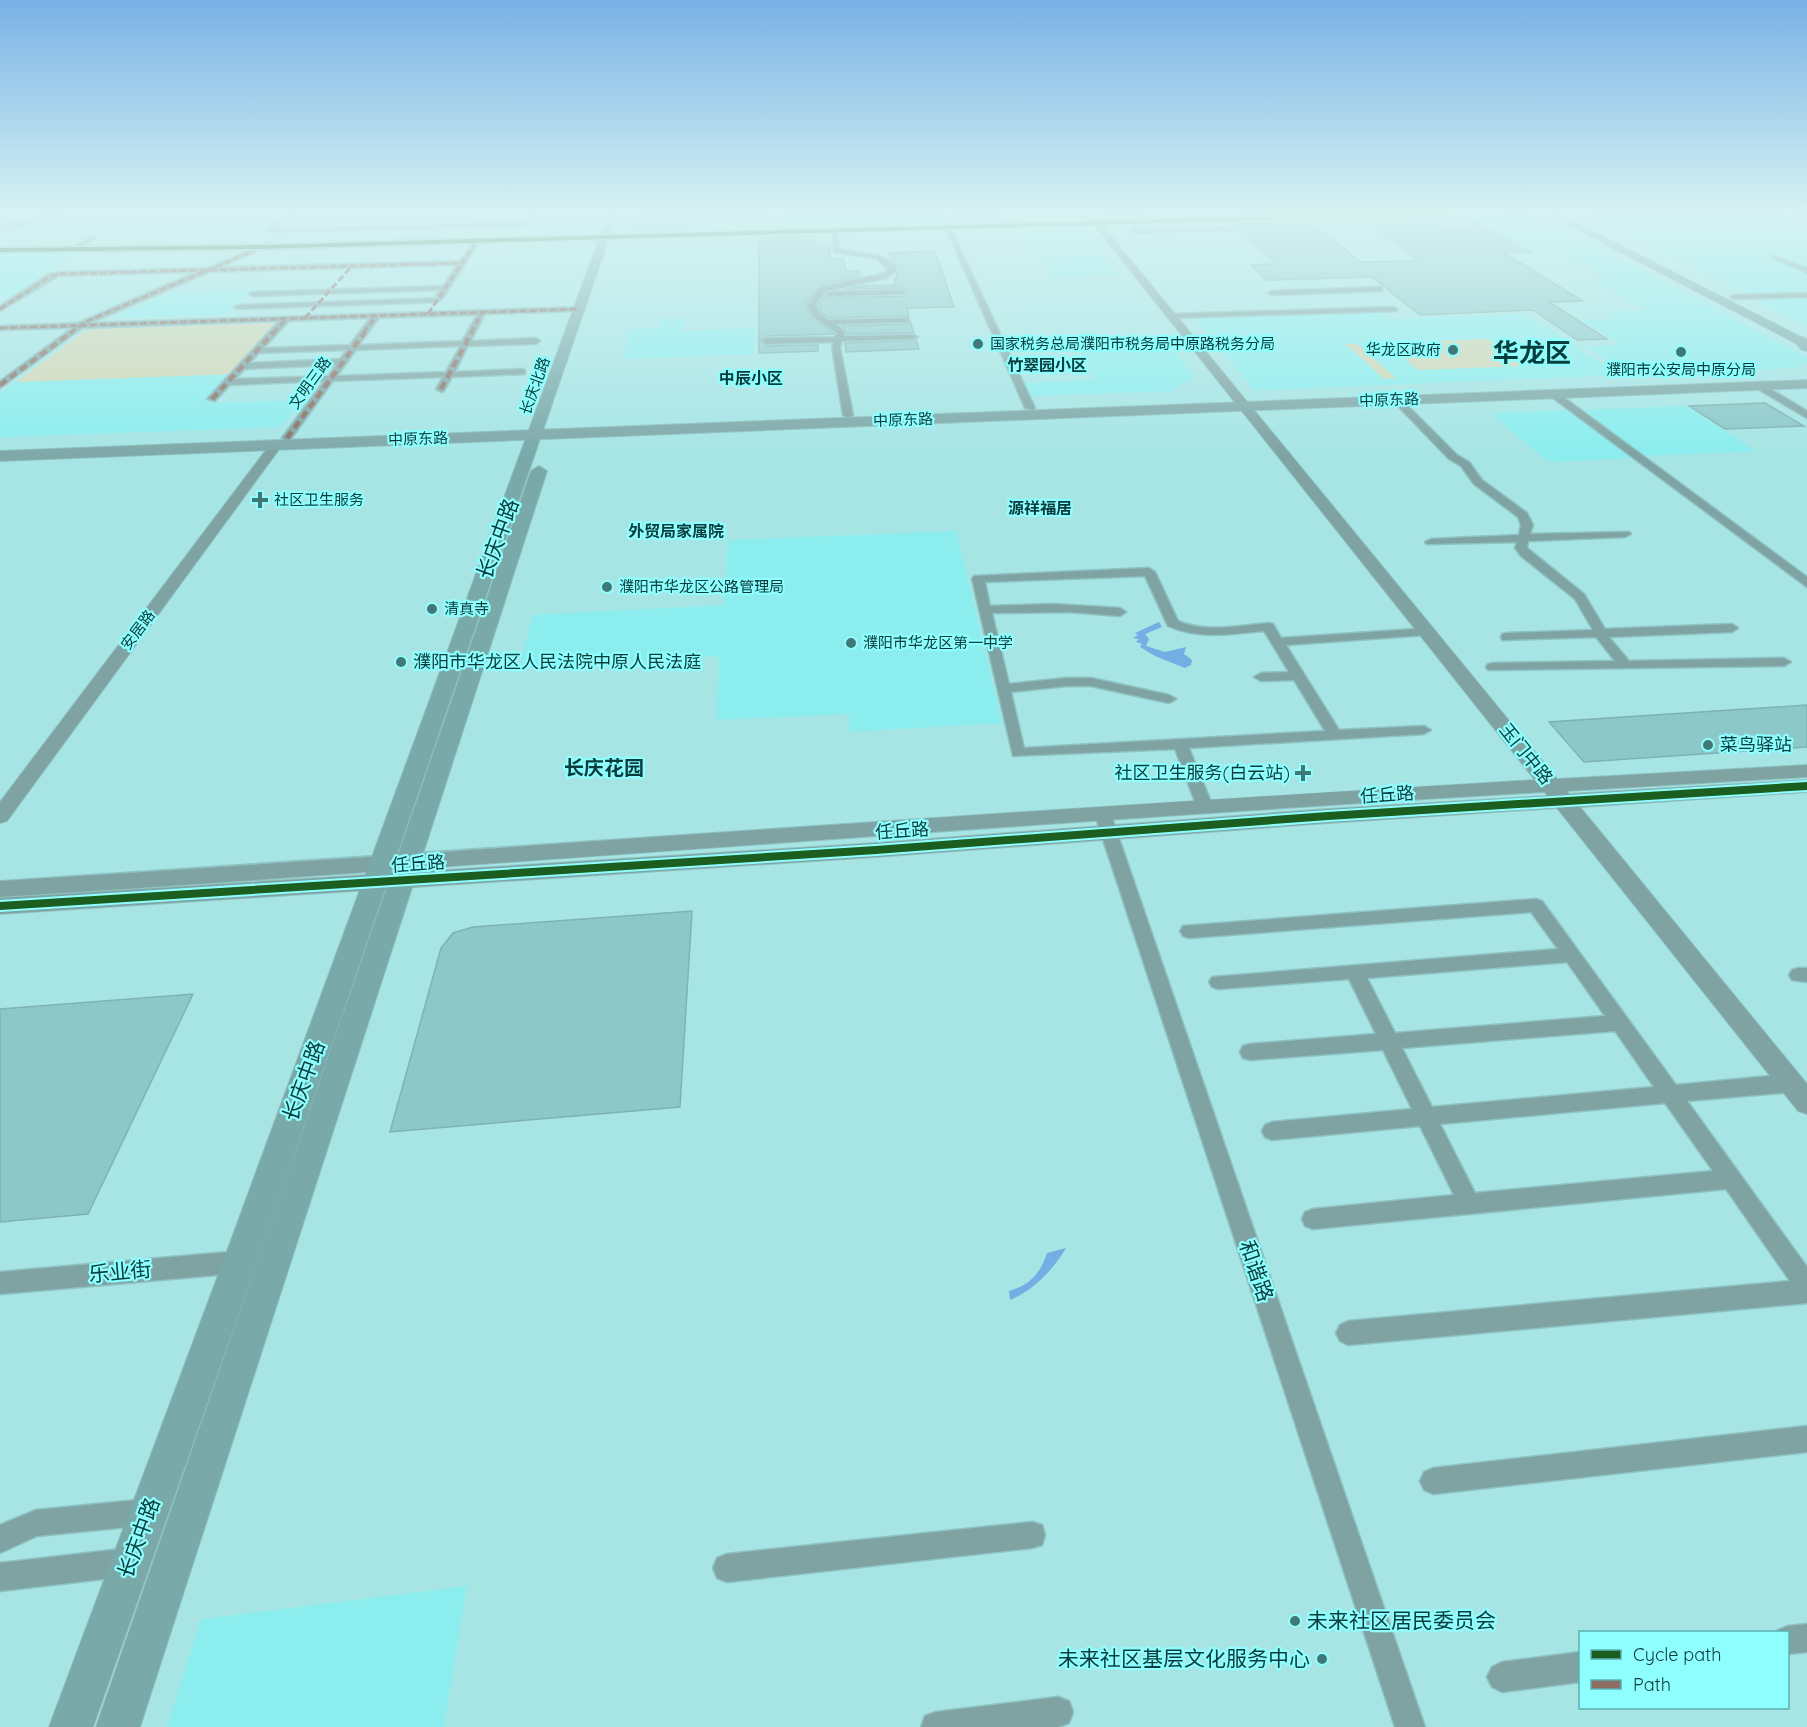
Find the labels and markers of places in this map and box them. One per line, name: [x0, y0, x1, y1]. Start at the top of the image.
place label: 国家税务总局濮阳市税务局中原路税务分局: [990, 334, 1275, 353]
marker: 国家税务总局濮阳市税务局中原路税务分局: [971, 337, 985, 351]
place label: 华龙区政府: [1366, 340, 1441, 359]
marker: 华龙区政府: [1446, 343, 1460, 357]
marker: 濮阳市公安局中原分局: [1674, 345, 1688, 359]
place label: 濮阳市公安局中原分局: [1606, 360, 1756, 379]
place label: 社区卫生服务: [274, 490, 364, 509]
marker: 社区卫生服务: [251, 491, 269, 509]
place label: 濮阳市华龙区公路管理局: [619, 577, 784, 596]
marker: 濮阳市华龙区公路管理局: [600, 580, 614, 594]
place label: 清真寺: [444, 599, 489, 618]
marker: 清真寺: [425, 602, 439, 616]
place label: 濮阳市华龙区第一中学: [863, 633, 1013, 652]
marker: 濮阳市华龙区第一中学: [844, 636, 858, 650]
place label: 濮阳市华龙区人民法院中原人民法庭: [413, 650, 701, 673]
marker: 濮阳市华龙区人民法院中原人民法庭: [394, 655, 408, 669]
place label: 菜鸟驿站: [1720, 733, 1792, 756]
marker: 菜鸟驿站: [1701, 738, 1715, 752]
place label: 社区卫生服务(白云站): [1115, 761, 1290, 784]
marker: 社区卫生服务(白云站): [1294, 764, 1312, 782]
place label: 未来社区居民委员会: [1307, 1607, 1496, 1633]
marker: 未来社区居民委员会: [1288, 1614, 1302, 1628]
place label: 未来社区基层文化服务中心: [1058, 1645, 1310, 1671]
marker: 未来社区基层文化服务中心: [1315, 1652, 1329, 1666]

